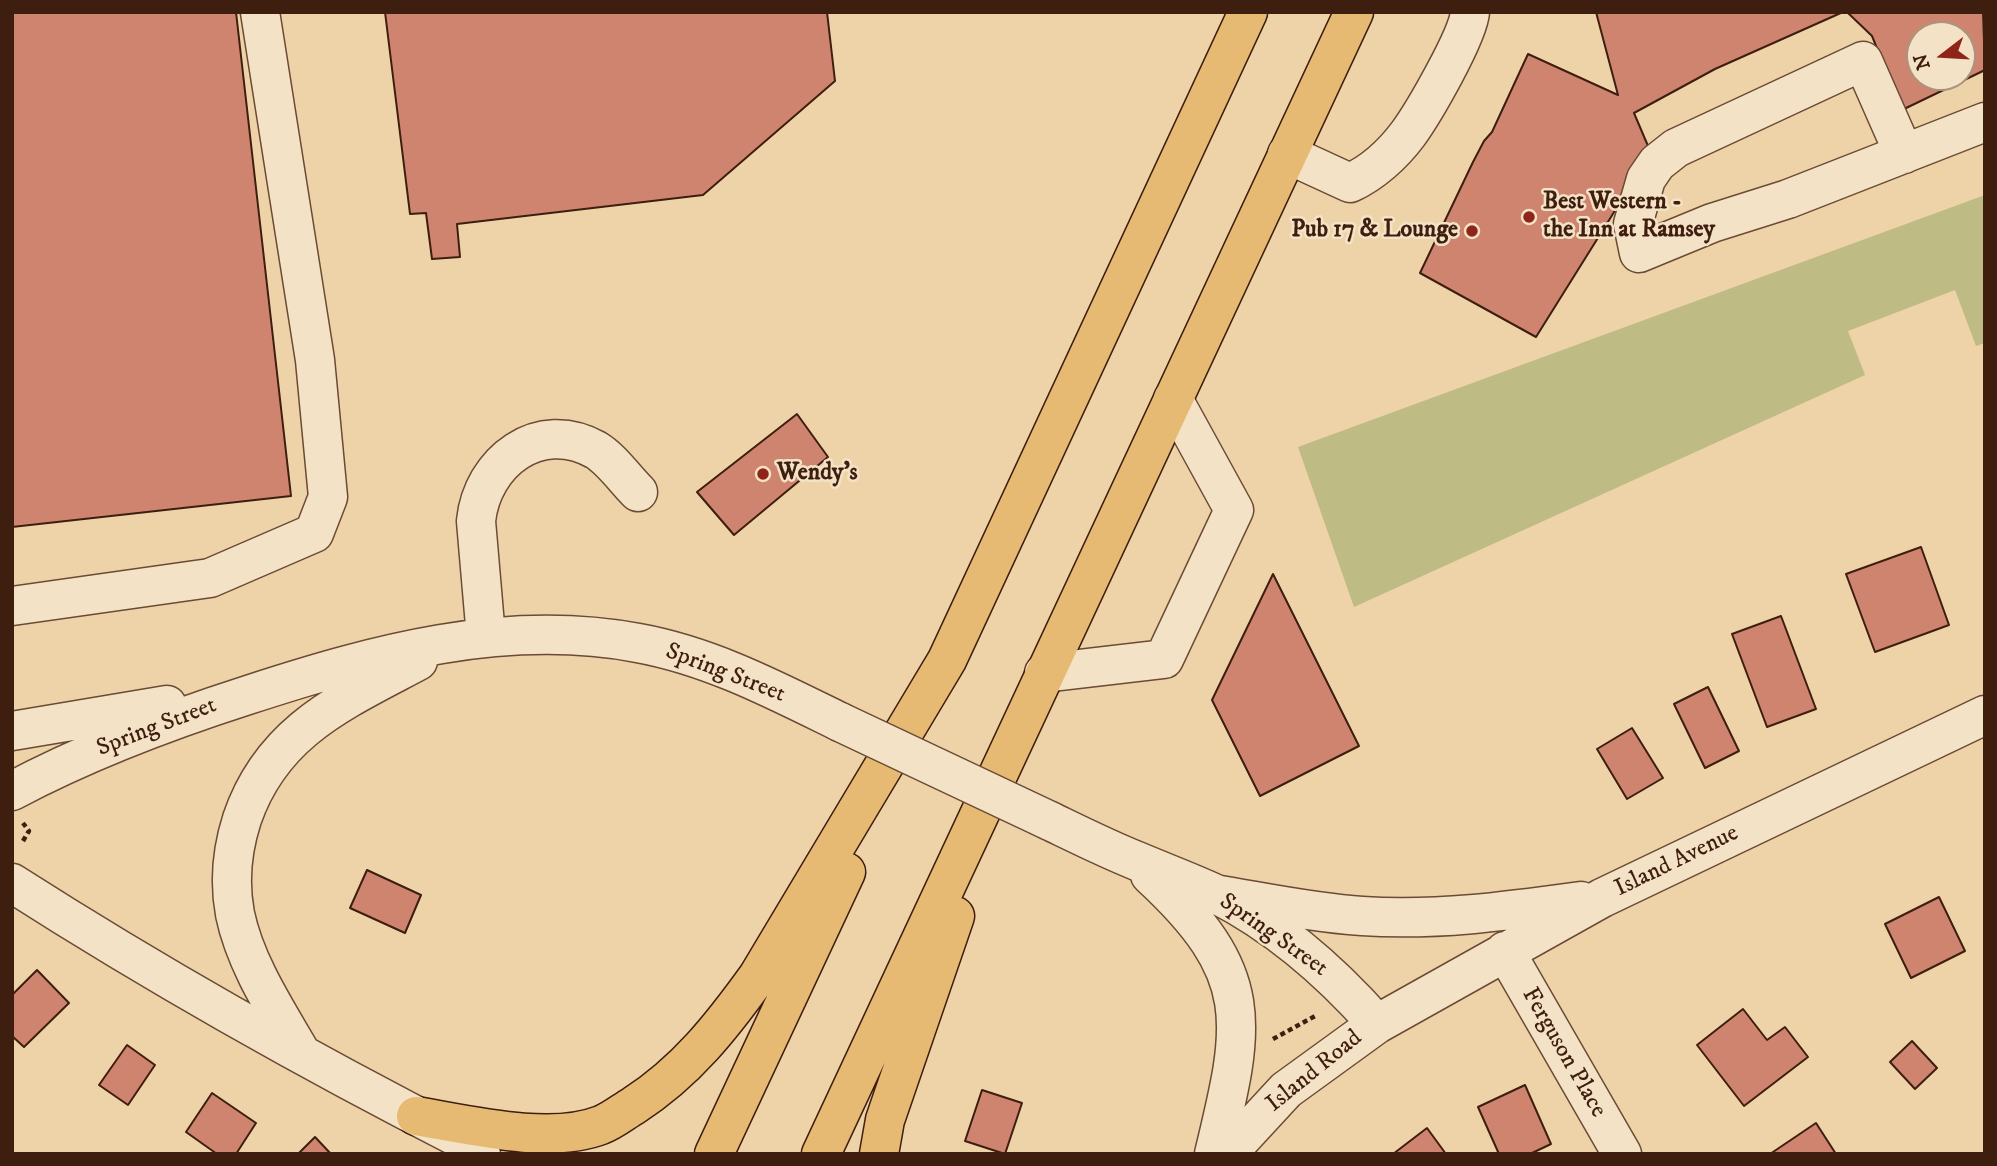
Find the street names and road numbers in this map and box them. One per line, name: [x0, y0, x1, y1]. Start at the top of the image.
street label: Spring Street: [661, 638, 789, 710]
street label: Spring Street: [93, 692, 221, 764]
street label: Island Avenue: [1610, 820, 1744, 904]
street label: Spring Street: [1213, 888, 1333, 984]
street label: Ferguson Place: [1514, 983, 1612, 1123]
street label: Island Road: [1261, 1025, 1369, 1119]

